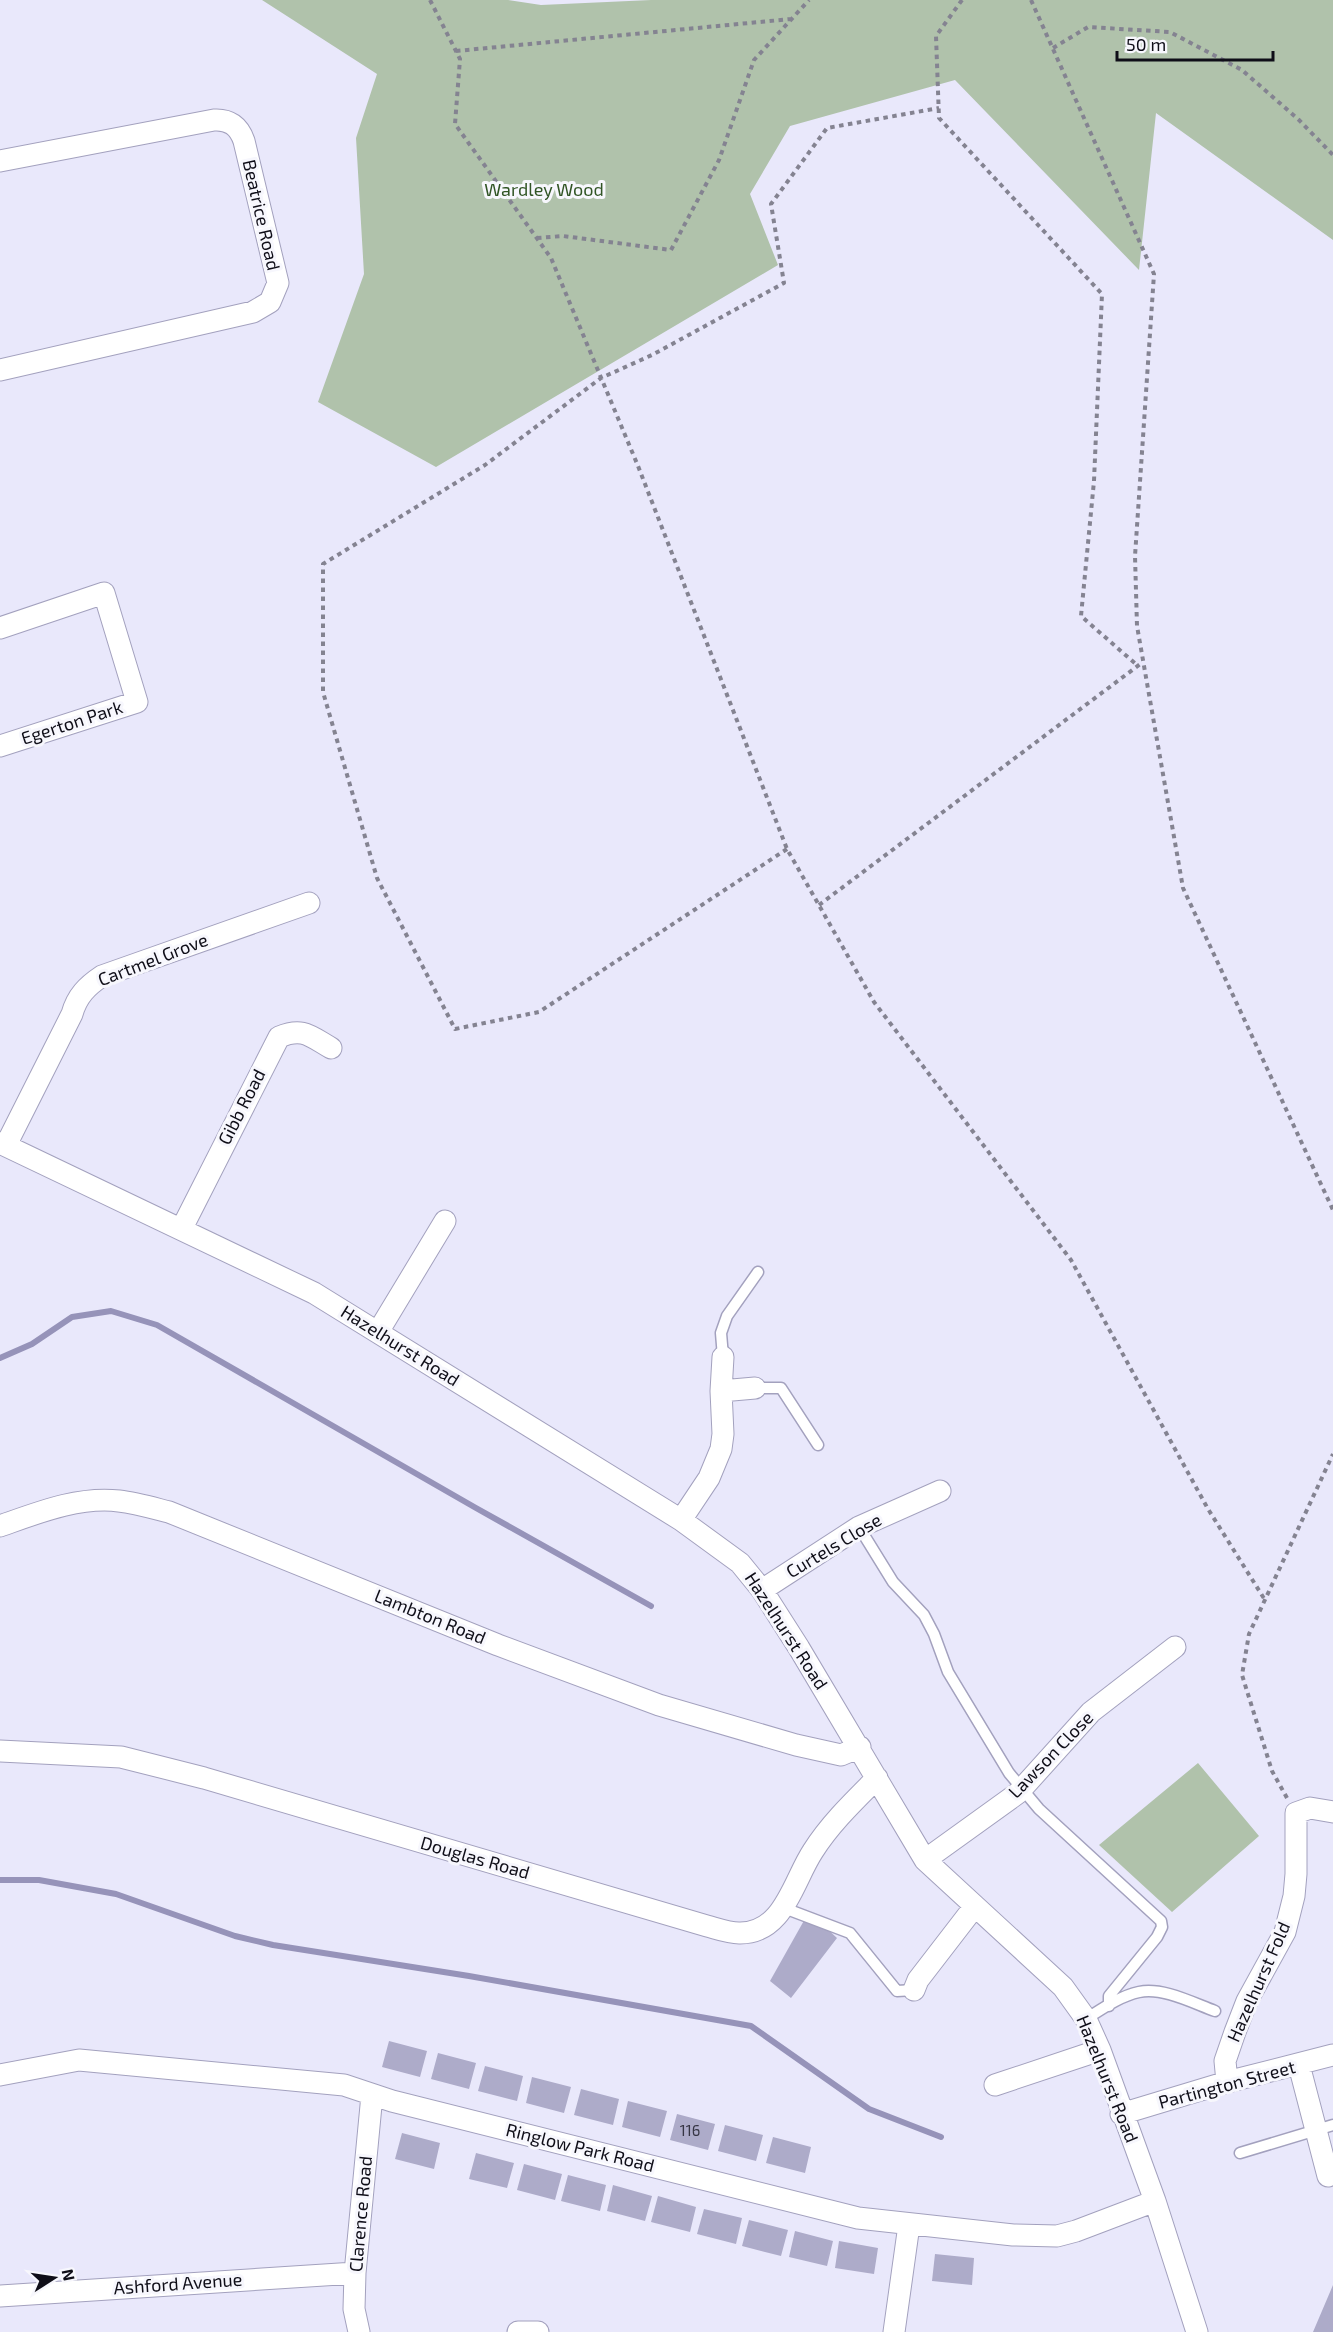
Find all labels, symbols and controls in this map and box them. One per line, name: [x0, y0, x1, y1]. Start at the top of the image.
scale bar: [1117, 24, 1273, 62]
text: 50 m: [1126, 33, 1166, 55]
street label: Beatrice Road: [239, 157, 285, 272]
park label: Wardley Wood: [484, 178, 604, 200]
street label: Egerton Park: [18, 695, 125, 749]
street label: Cartmel Grove: [95, 928, 211, 990]
street label: Gibb Road: [213, 1065, 269, 1148]
street label: Hazelhurst Road: [337, 1300, 464, 1390]
street label: Curtels Close: [782, 1508, 885, 1582]
street label: Hazelhurst Road: [741, 1568, 833, 1693]
street label: Lambton Road: [371, 1584, 489, 1648]
street label: Lawson Close: [1003, 1706, 1097, 1802]
street label: Douglas Road: [418, 1831, 532, 1883]
street label: Hazelhurst Fold: [1222, 1918, 1294, 2045]
street label: Hazelhurst Road: [1072, 2012, 1144, 2146]
street label: Partington Street: [1156, 2055, 1298, 2113]
street label: Ringlow Park Road: [504, 2118, 657, 2176]
house number: 116: [680, 2121, 700, 2139]
street label: Clarence Road: [344, 2155, 376, 2273]
north arrow: [24, 2248, 84, 2308]
text: N: [59, 2267, 80, 2282]
street label: Ashford Avenue: [113, 2268, 243, 2298]

